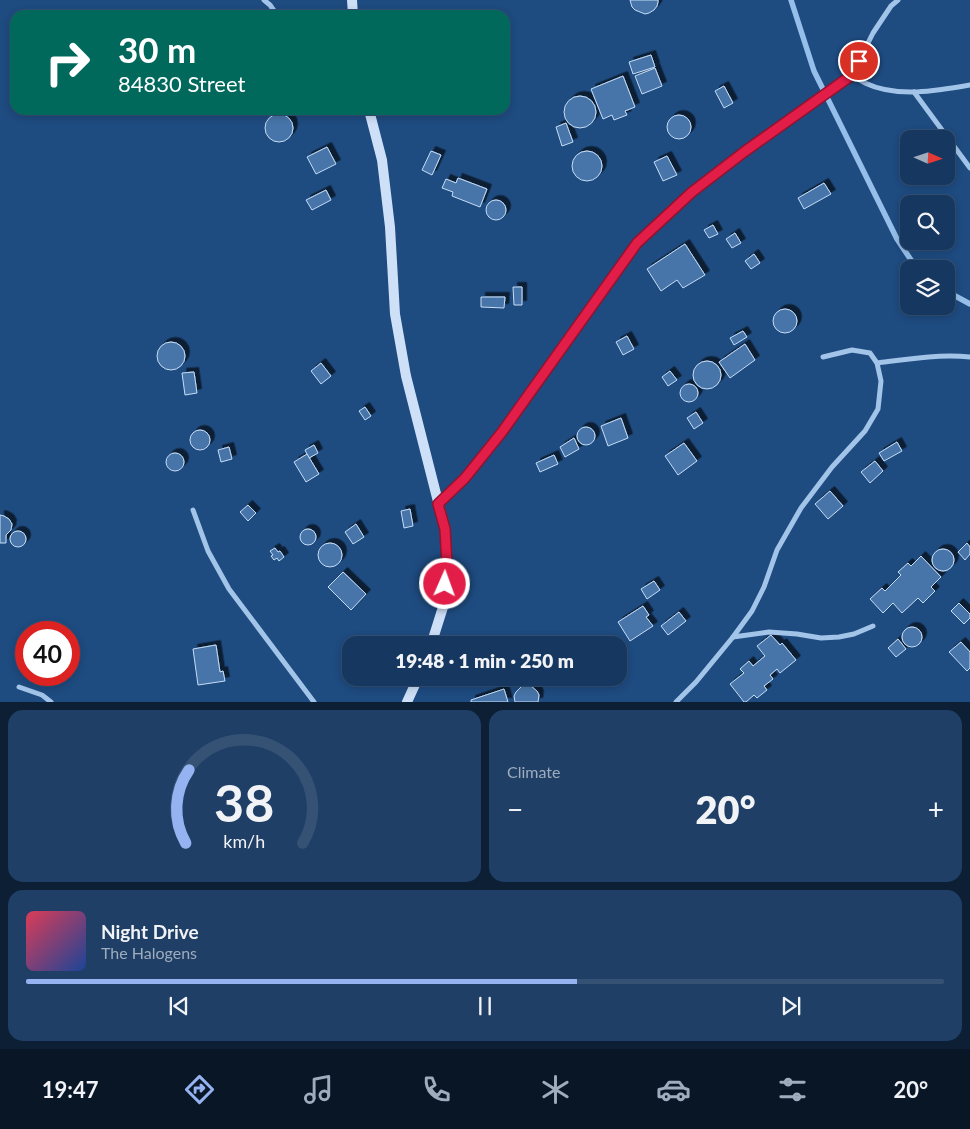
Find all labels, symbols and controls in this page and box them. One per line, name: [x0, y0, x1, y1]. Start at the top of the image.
text: 30 m: [118, 28, 196, 70]
icon: right: [35, 30, 100, 95]
pin: [838, 40, 880, 82]
icon: arrive: [845, 47, 873, 75]
text: 84830 Street: [118, 70, 245, 97]
north arrow: [900, 130, 955, 185]
map controls: [900, 130, 955, 315]
button: search: [900, 195, 955, 250]
button: layers: [900, 260, 955, 315]
position arrow: [418, 557, 470, 609]
speed limit sign: 40: [15, 621, 80, 686]
text: 19:48 · 1 min · 250 m: [395, 649, 574, 672]
text: Climate: [507, 762, 560, 781]
text: 38: [214, 771, 275, 833]
text: 20°: [696, 786, 755, 832]
text: −: [507, 792, 523, 826]
text: +: [928, 792, 944, 826]
text: km/h: [224, 830, 265, 852]
text: Night Drive: [101, 920, 199, 943]
text: The Halogens: [101, 943, 197, 962]
icon: previous: [165, 992, 193, 1020]
icon: pause: [471, 992, 499, 1020]
icon: next: [777, 992, 805, 1020]
icon: directions: [182, 1072, 217, 1107]
icon: music: [301, 1072, 336, 1107]
icon: phone: [419, 1072, 454, 1107]
icon: climate: [538, 1072, 573, 1107]
icon: car: [656, 1072, 691, 1107]
icon: filters: [775, 1072, 810, 1107]
text: 19:47: [42, 1076, 99, 1103]
text: 20°: [893, 1076, 928, 1103]

